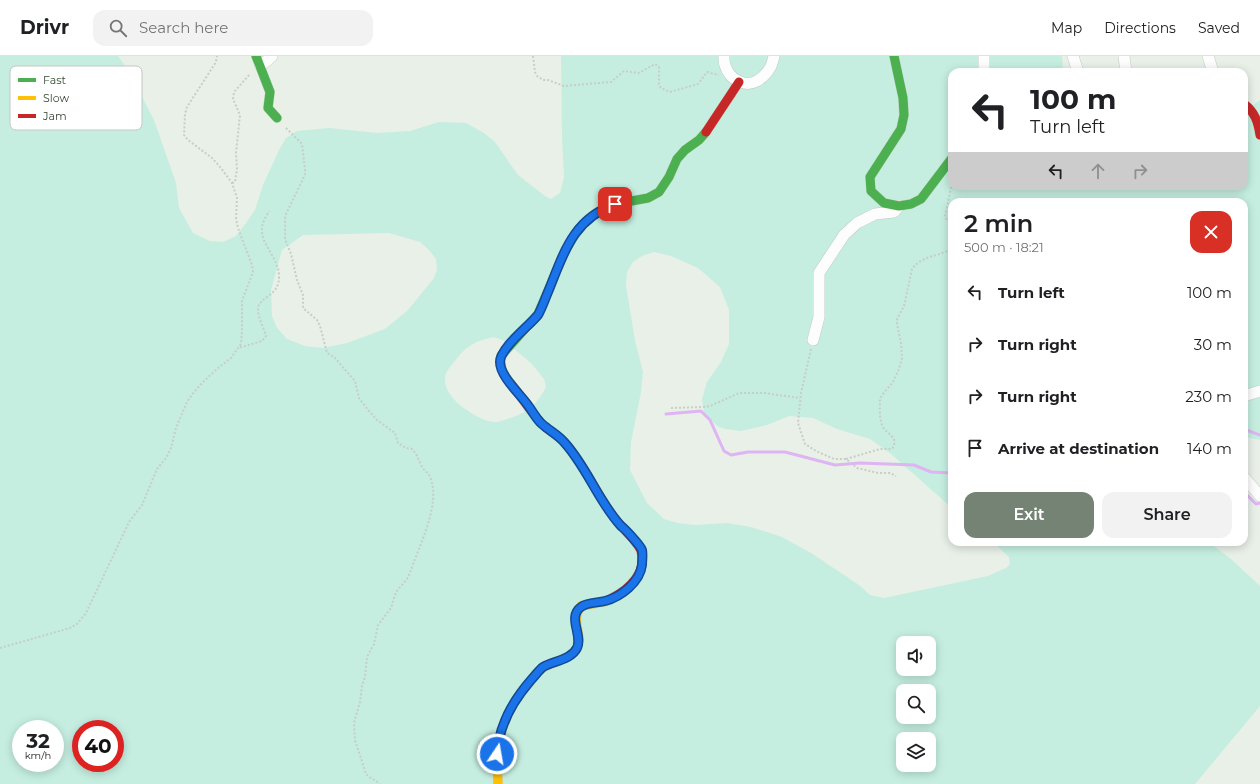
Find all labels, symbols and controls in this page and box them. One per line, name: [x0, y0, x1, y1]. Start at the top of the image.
search box: [93, 10, 373, 46]
text: Drivr: [20, 16, 69, 39]
icon: search: [107, 17, 129, 39]
text: Search here: [139, 18, 228, 37]
text: Map: [1051, 19, 1082, 37]
text: Directions: [1104, 19, 1176, 37]
text: Saved: [1198, 19, 1240, 37]
legend: [10, 66, 142, 130]
text: Fast: [43, 73, 67, 87]
text: 100 m: [1030, 82, 1116, 116]
icon: left: [964, 84, 1016, 136]
text: Slow: [43, 91, 69, 105]
text: Jam: [42, 109, 67, 123]
text: Turn left: [1030, 116, 1105, 138]
icon: left: [1045, 160, 1067, 182]
icon: ahead: [1087, 160, 1109, 182]
icon: right: [1129, 160, 1151, 182]
pin: [598, 187, 632, 221]
icon: arrive: [604, 193, 626, 215]
text: 2 min: [964, 209, 1033, 238]
button: close: [1190, 211, 1232, 253]
text: 500 m · 18:21: [964, 239, 1044, 255]
icon: left: [964, 281, 986, 303]
text: Turn left: [998, 283, 1065, 302]
text: 100 m: [1187, 283, 1232, 302]
icon: right: [964, 333, 986, 355]
text: Turn right: [998, 335, 1077, 354]
text: 30 m: [1194, 335, 1232, 354]
icon: right: [964, 385, 986, 407]
text: Turn right: [998, 387, 1077, 406]
text: 230 m: [1185, 387, 1232, 406]
icon: arrive: [964, 437, 986, 459]
text: Arrive at destination: [998, 439, 1159, 458]
text: 140 m: [1187, 439, 1232, 458]
button: Exit: [964, 492, 1094, 538]
button: Share: [1102, 492, 1232, 538]
map controls: [896, 636, 936, 772]
button: sound: [896, 636, 936, 676]
button: search: [896, 684, 936, 724]
speed limit sign: 40: [72, 720, 124, 772]
text: 32: [26, 729, 50, 753]
button: layers: [896, 732, 936, 772]
position arrow: [476, 733, 518, 775]
text: km/h: [25, 749, 51, 762]

